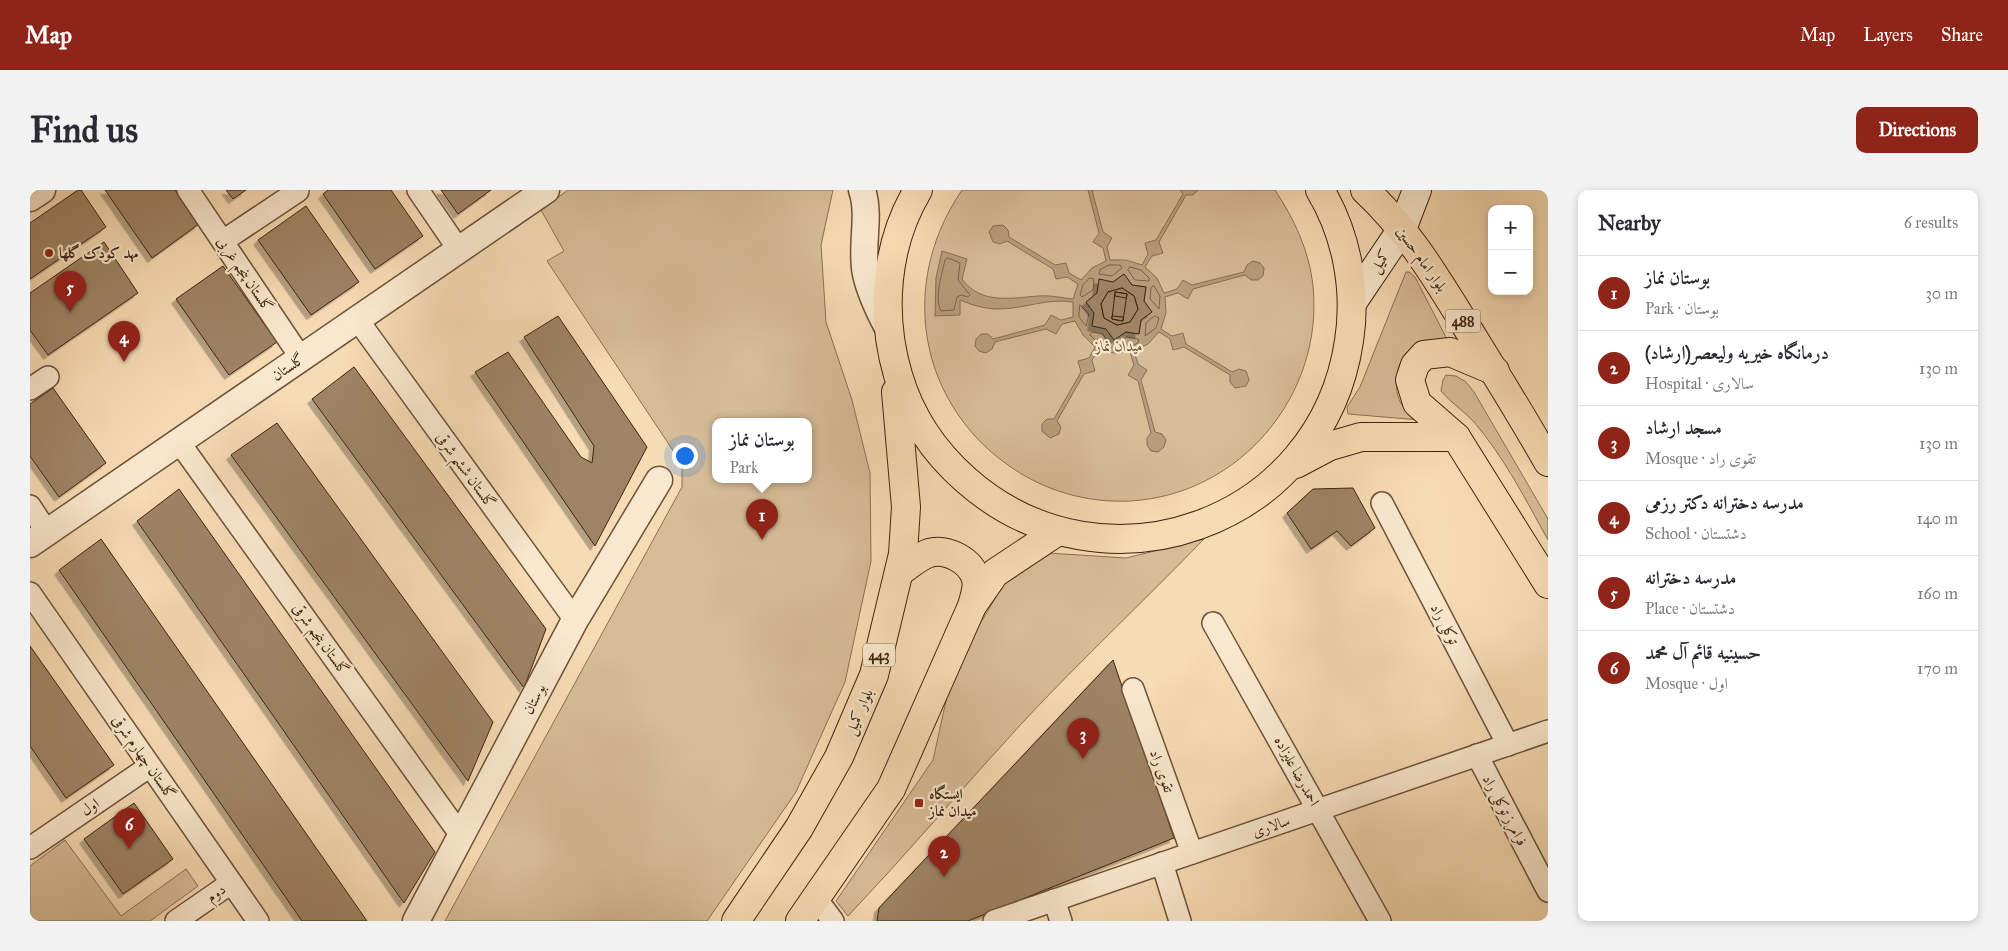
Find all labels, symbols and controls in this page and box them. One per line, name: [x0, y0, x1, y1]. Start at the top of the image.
text: Map: [25, 20, 72, 50]
text: Map: [1800, 24, 1835, 46]
text: Layers: [1863, 24, 1913, 46]
text: Share: [1941, 24, 1983, 46]
button: Directions: [1856, 107, 1978, 153]
text: Find us: [30, 109, 138, 152]
map controls: [1488, 205, 1533, 295]
button: +: [1488, 205, 1533, 250]
text: Nearby: [1598, 210, 1661, 236]
text: 6 results: [1904, 213, 1958, 232]
street label: بلوار امام حسین: [1389, 223, 1451, 298]
street label: گلستان پنجم غربی: [209, 233, 277, 318]
place label: مهد کودک گلها: [59, 243, 139, 263]
street label: کمیل: [1366, 246, 1396, 277]
marker: مهد کودک گلها: [43, 247, 55, 259]
button: −: [1488, 250, 1533, 295]
text: بوستان نماز: [1645, 266, 1710, 289]
pin: 5: [54, 271, 86, 312]
text: 1: [1611, 284, 1617, 303]
text: 30 m: [1925, 284, 1958, 303]
text: Park · بوستان: [1645, 299, 1719, 318]
road number: 488: [1446, 310, 1480, 332]
pin: 4: [108, 321, 140, 362]
park label: میدان نماز: [1094, 337, 1143, 355]
text: درمانگاه خیریه ولیعصر(ارشاد): [1645, 341, 1829, 364]
street label: گلستان: [268, 350, 308, 384]
text: 2: [1610, 359, 1618, 378]
text: 130 m: [1919, 359, 1958, 378]
text: Hospital · سالاری: [1645, 374, 1754, 393]
text: مسجد ارشاد: [1645, 416, 1722, 439]
popup: [712, 418, 812, 483]
text: بوستان نماز: [729, 428, 795, 451]
street label: گلستان ششم شرقی: [428, 429, 499, 515]
text: 3: [1611, 434, 1617, 453]
text: 130 m: [1919, 434, 1958, 453]
your location: [672, 443, 698, 469]
text: Mosque · تقوی راد: [1645, 449, 1756, 468]
text: Park: [729, 458, 758, 477]
text: مدرسه دخترانه دکتر رزمی: [1645, 491, 1804, 514]
pin: 1: [746, 499, 778, 540]
text: 4: [1610, 509, 1618, 528]
text: 140 m: [1917, 509, 1958, 528]
text: School · دشتستان: [1645, 524, 1747, 543]
text: مدرسه دخترانه: [1645, 566, 1736, 589]
text: 5: [1610, 584, 1618, 603]
text: 160 m: [1917, 584, 1958, 603]
text: Place · دشتستان: [1645, 599, 1735, 618]
street label: گلستان پنجم شرقی: [285, 600, 353, 681]
street label: توکلی راد: [1425, 600, 1463, 649]
text: حسینیه قائم آل محمد: [1645, 641, 1761, 664]
road number: 443: [863, 644, 895, 666]
text: 6: [1610, 659, 1618, 678]
text: 170 m: [1917, 659, 1958, 678]
text: Mosque · اول: [1645, 674, 1728, 693]
street label: بوستان: [519, 680, 549, 717]
street label: بلوار کمیل: [841, 686, 879, 739]
street label: گلستان چهارم شرقی: [105, 712, 180, 805]
pin: 3: [1067, 718, 1099, 759]
street label: احمدرضا علیزاده: [1270, 733, 1324, 809]
street label: تقوی راد: [1146, 747, 1178, 795]
street label: فرامرز توکلی راد: [1477, 771, 1531, 850]
place label: ایستگاه میدان نماز: [927, 784, 977, 820]
street label: اول: [77, 794, 103, 820]
marker: ایستگاه میدان نماز: [913, 797, 925, 809]
pin: 6: [113, 808, 145, 849]
street label: سالاری: [1250, 811, 1292, 841]
pin: 2: [928, 836, 960, 877]
street label: دوم: [203, 880, 231, 909]

